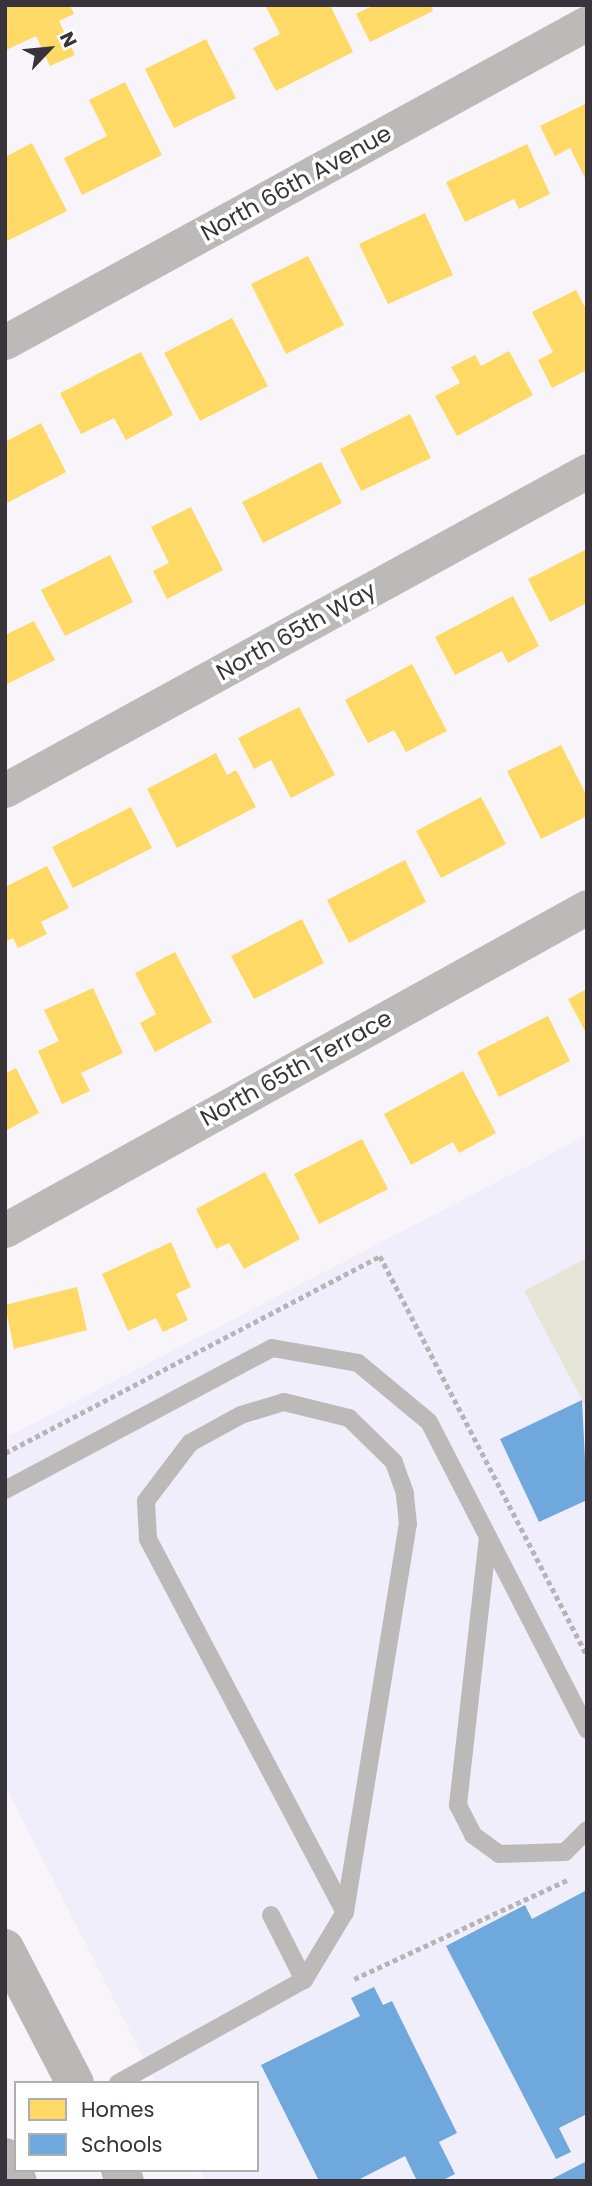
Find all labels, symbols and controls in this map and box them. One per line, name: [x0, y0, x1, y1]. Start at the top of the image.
north arrow: [14, 14, 84, 84]
text: N: [53, 27, 84, 52]
street label: North 66th Avenue: [196, 119, 396, 247]
street label: North 65th Way: [212, 576, 380, 686]
street label: North 65th Terrace: [195, 1004, 397, 1132]
legend: [14, 2081, 259, 2172]
text: Homes: [81, 2095, 155, 2124]
text: Schools: [81, 2130, 163, 2159]

